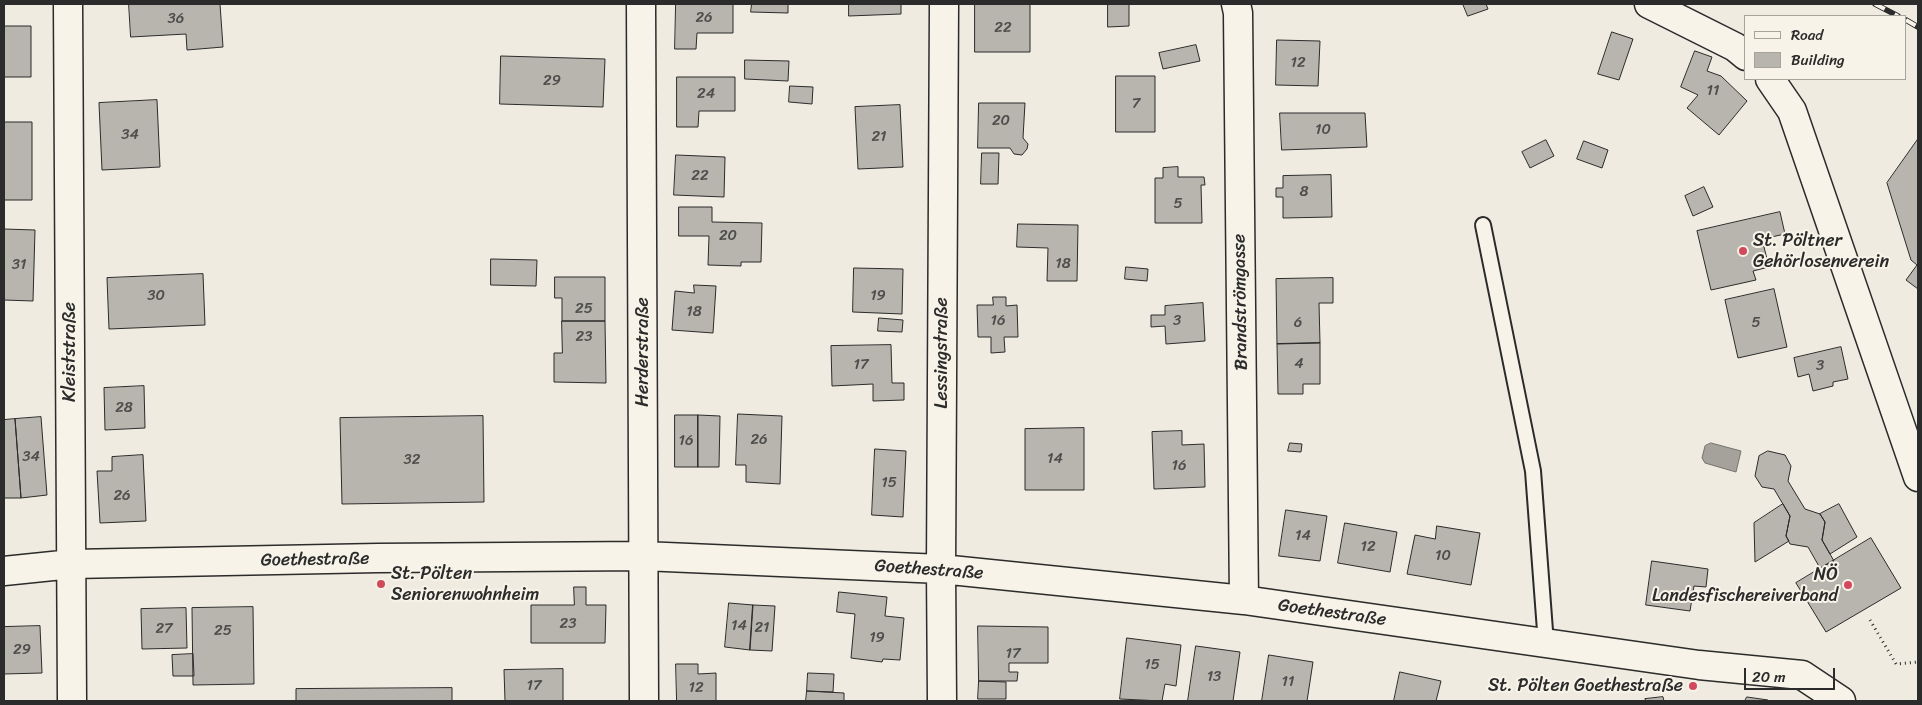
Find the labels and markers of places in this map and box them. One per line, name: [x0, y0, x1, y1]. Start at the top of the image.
place label: St. Pöltner Gehörlosenverein: [1753, 230, 1889, 272]
marker: St. Pöltner Gehörlosenverein: [1737, 245, 1749, 257]
place label: St. Pölten Seniorenwohnheim: [391, 563, 539, 606]
place label: NÖ Landesfischereiverband: [1652, 564, 1838, 606]
marker: St. Pölten Seniorenwohnheim: [375, 578, 387, 590]
marker: NÖ Landesfischereiverband: [1842, 579, 1854, 591]
place label: St. Pölten Goethestraße: [1488, 675, 1683, 697]
marker: St. Pölten Goethestraße: [1687, 680, 1699, 692]

